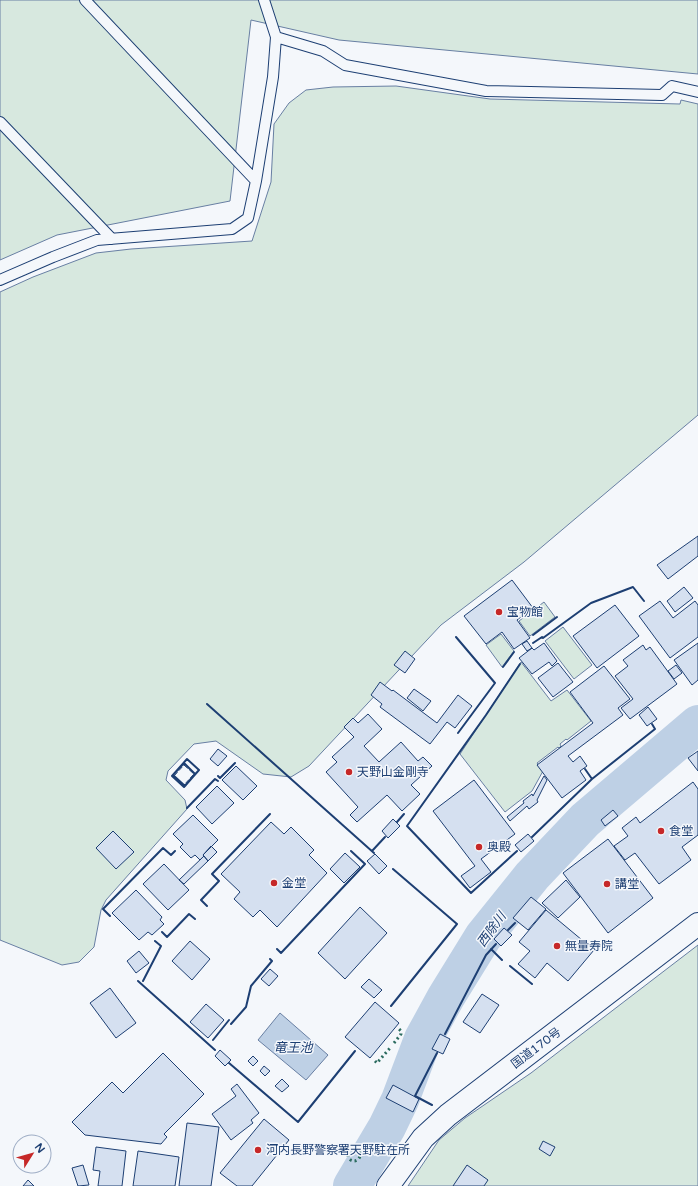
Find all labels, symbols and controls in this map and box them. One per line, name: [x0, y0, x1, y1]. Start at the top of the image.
place label: 宝物館: [507, 605, 543, 619]
marker: 宝物館: [494, 607, 504, 617]
place label: 天野山金剛寺: [357, 765, 429, 779]
marker: 天野山金剛寺: [344, 767, 354, 777]
place label: 食堂: [669, 824, 693, 838]
marker: 食堂: [656, 826, 666, 836]
place label: 奥殿: [487, 840, 511, 854]
marker: 奥殿: [474, 842, 484, 852]
place label: 金堂: [282, 876, 306, 890]
place label: 講堂: [615, 877, 639, 891]
marker: 金堂: [269, 878, 279, 888]
marker: 講堂: [602, 879, 612, 889]
water label: 西除川: [474, 907, 511, 950]
place label: 無量寿院: [565, 939, 613, 953]
marker: 無量寿院: [552, 941, 562, 951]
street label: 国道170号: [508, 1025, 564, 1071]
water label: 竜王池: [273, 1040, 314, 1056]
north arrow: [12, 1134, 52, 1174]
text: N: [32, 1141, 47, 1156]
place label: 河内長野警察署天野駐在所: [266, 1143, 410, 1157]
marker: 河内長野警察署天野駐在所: [253, 1145, 263, 1155]

